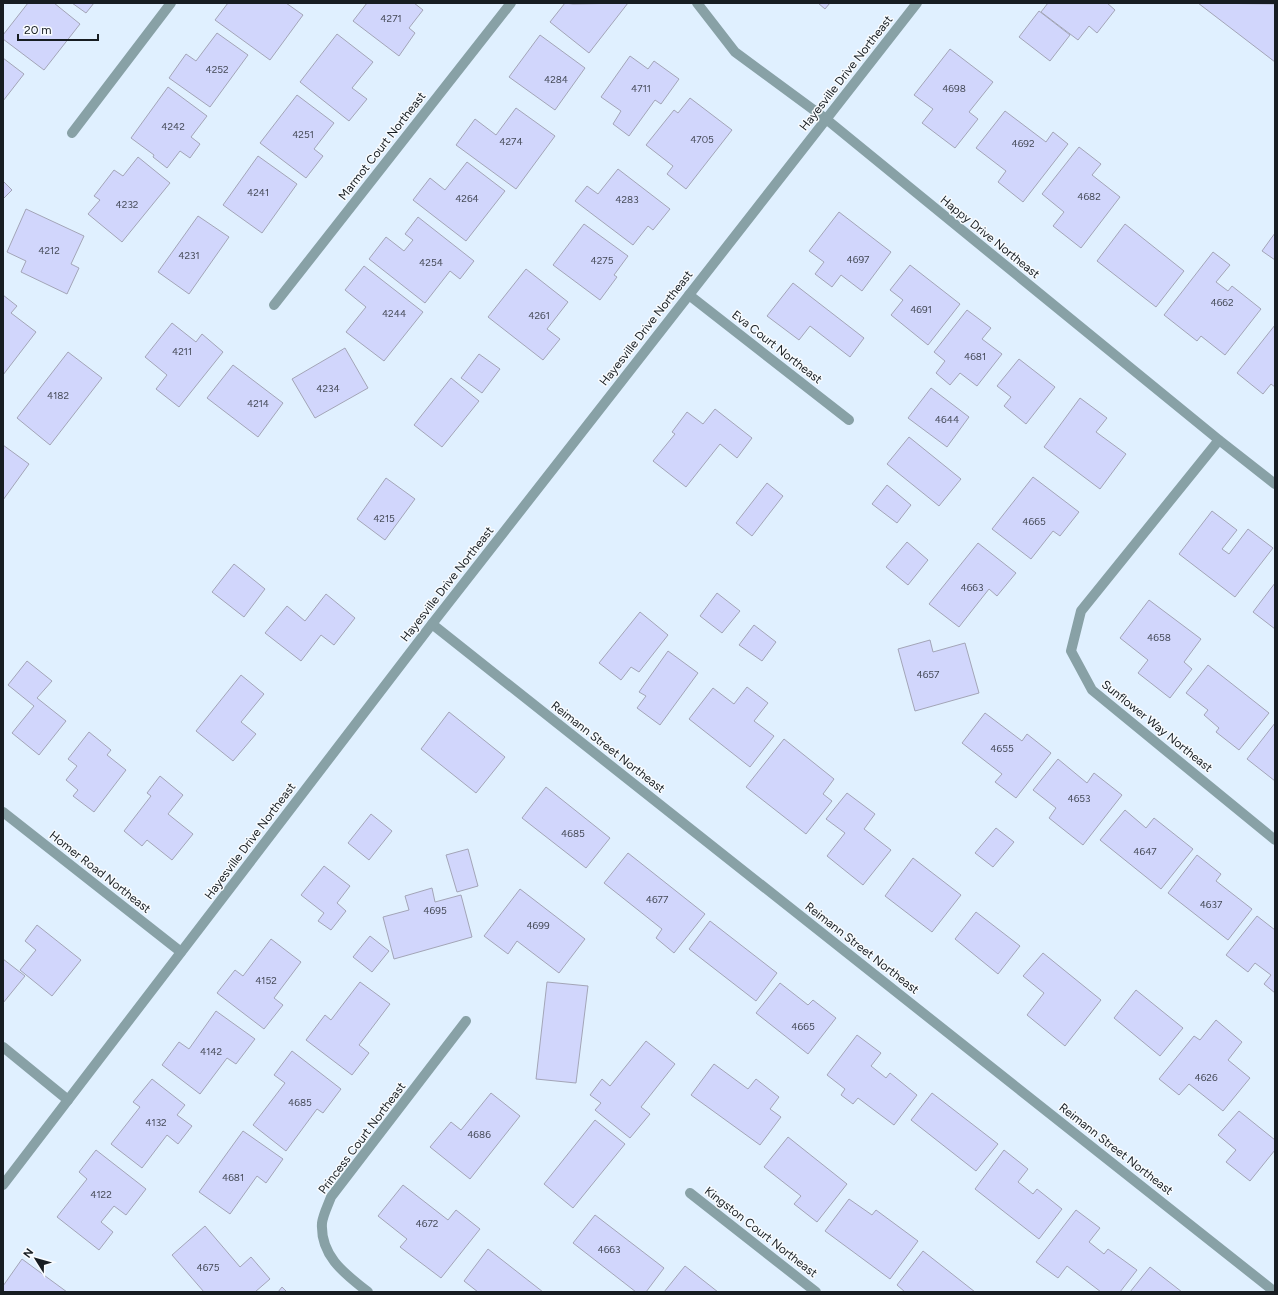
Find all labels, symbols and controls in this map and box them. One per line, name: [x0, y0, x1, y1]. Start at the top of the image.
house number: 4271: [380, 12, 402, 25]
street label: Hayesville Drive Northeast: [797, 12, 896, 133]
scale bar: [18, 16, 98, 42]
text: 20 m: [24, 23, 52, 37]
house number: 4252: [205, 63, 229, 76]
house number: 4284: [544, 73, 568, 86]
house number: 4711: [631, 82, 651, 95]
house number: 4698: [942, 82, 966, 95]
street label: Marmot Court Northeast: [335, 89, 429, 203]
house number: 4242: [161, 120, 185, 133]
house number: 4251: [292, 128, 314, 141]
house number: 4705: [690, 133, 714, 146]
house number: 4274: [499, 135, 523, 148]
house number: 4692: [1011, 137, 1035, 150]
house number: 4241: [247, 186, 269, 199]
house number: 4682: [1077, 190, 1101, 203]
house number: 4264: [455, 192, 479, 205]
house number: 4283: [615, 193, 639, 206]
street label: Happy Drive Northeast: [938, 193, 1043, 282]
house number: 4232: [116, 198, 138, 211]
house number: 4212: [38, 244, 60, 257]
house number: 4231: [178, 249, 200, 262]
house number: 4697: [847, 253, 870, 266]
house number: 4275: [591, 254, 614, 267]
house number: 4254: [419, 256, 443, 269]
street label: Hayesville Drive Northeast: [597, 267, 696, 388]
house number: 4662: [1210, 296, 1234, 309]
house number: 4691: [910, 303, 932, 316]
house number: 4244: [382, 307, 406, 320]
street label: Eva Court Northeast: [729, 307, 825, 387]
house number: 4261: [528, 309, 550, 322]
house number: 4211: [172, 345, 192, 358]
house number: 4681: [964, 350, 986, 363]
house number: 4234: [316, 382, 340, 395]
house number: 4182: [47, 389, 69, 402]
house number: 4214: [247, 397, 269, 410]
house number: 4644: [935, 413, 959, 426]
house number: 4215: [373, 512, 395, 525]
house number: 4665: [1022, 515, 1046, 528]
street label: Hayesville Drive Northeast: [398, 523, 497, 644]
house number: 4663: [961, 581, 983, 594]
house number: 4658: [1147, 631, 1171, 644]
house number: 4657: [917, 668, 940, 681]
street label: Sunflower Way Northeast: [1099, 677, 1215, 775]
street label: Reimann Street Northeast: [548, 698, 668, 796]
house number: 4655: [990, 742, 1014, 755]
street label: Hayesville Drive Northeast: [202, 780, 299, 902]
house number: 4653: [1067, 792, 1091, 805]
house number: 4685: [561, 827, 585, 840]
street label: Homer Road Northeast: [47, 828, 154, 916]
house number: 4647: [1133, 845, 1157, 858]
house number: 4677: [646, 893, 669, 906]
house number: 4637: [1200, 898, 1223, 911]
street label: Reimann Street Northeast: [802, 899, 922, 997]
house number: 4695: [423, 904, 447, 917]
house number: 4699: [526, 919, 550, 932]
house number: 4152: [255, 974, 277, 987]
house number: 4665: [791, 1020, 815, 1033]
house number: 4142: [200, 1045, 222, 1058]
house number: 4626: [1194, 1071, 1218, 1084]
street label: Princess Court Northeast: [316, 1079, 409, 1196]
house number: 4685: [288, 1096, 312, 1109]
street label: Reimann Street Northeast: [1056, 1100, 1176, 1198]
house number: 4132: [145, 1116, 167, 1129]
house number: 4686: [467, 1128, 491, 1141]
house number: 4681: [222, 1171, 244, 1184]
street label: Kingston Court Northeast: [702, 1184, 820, 1281]
house number: 4122: [90, 1188, 112, 1201]
house number: 4672: [416, 1217, 438, 1230]
north arrow: [16, 1239, 56, 1279]
house number: 4663: [598, 1243, 620, 1256]
text: N: [21, 1246, 36, 1261]
house number: 4675: [197, 1261, 220, 1274]

